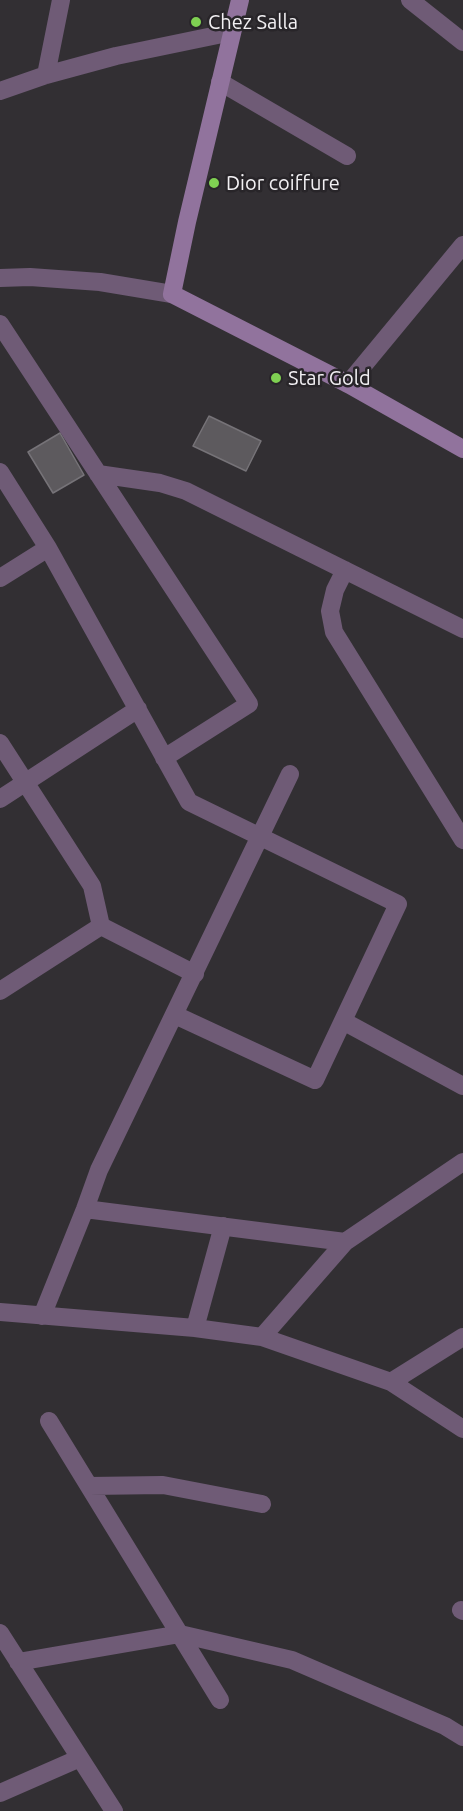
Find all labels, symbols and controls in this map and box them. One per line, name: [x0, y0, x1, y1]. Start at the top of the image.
place label: Chez Salla: [208, 10, 298, 34]
marker: Chez Salla: [189, 15, 203, 29]
place label: Dior coiffure: [226, 171, 340, 195]
marker: Dior coiffure: [207, 176, 221, 190]
place label: Star Gold: [288, 366, 371, 390]
marker: Star Gold: [269, 371, 283, 385]

